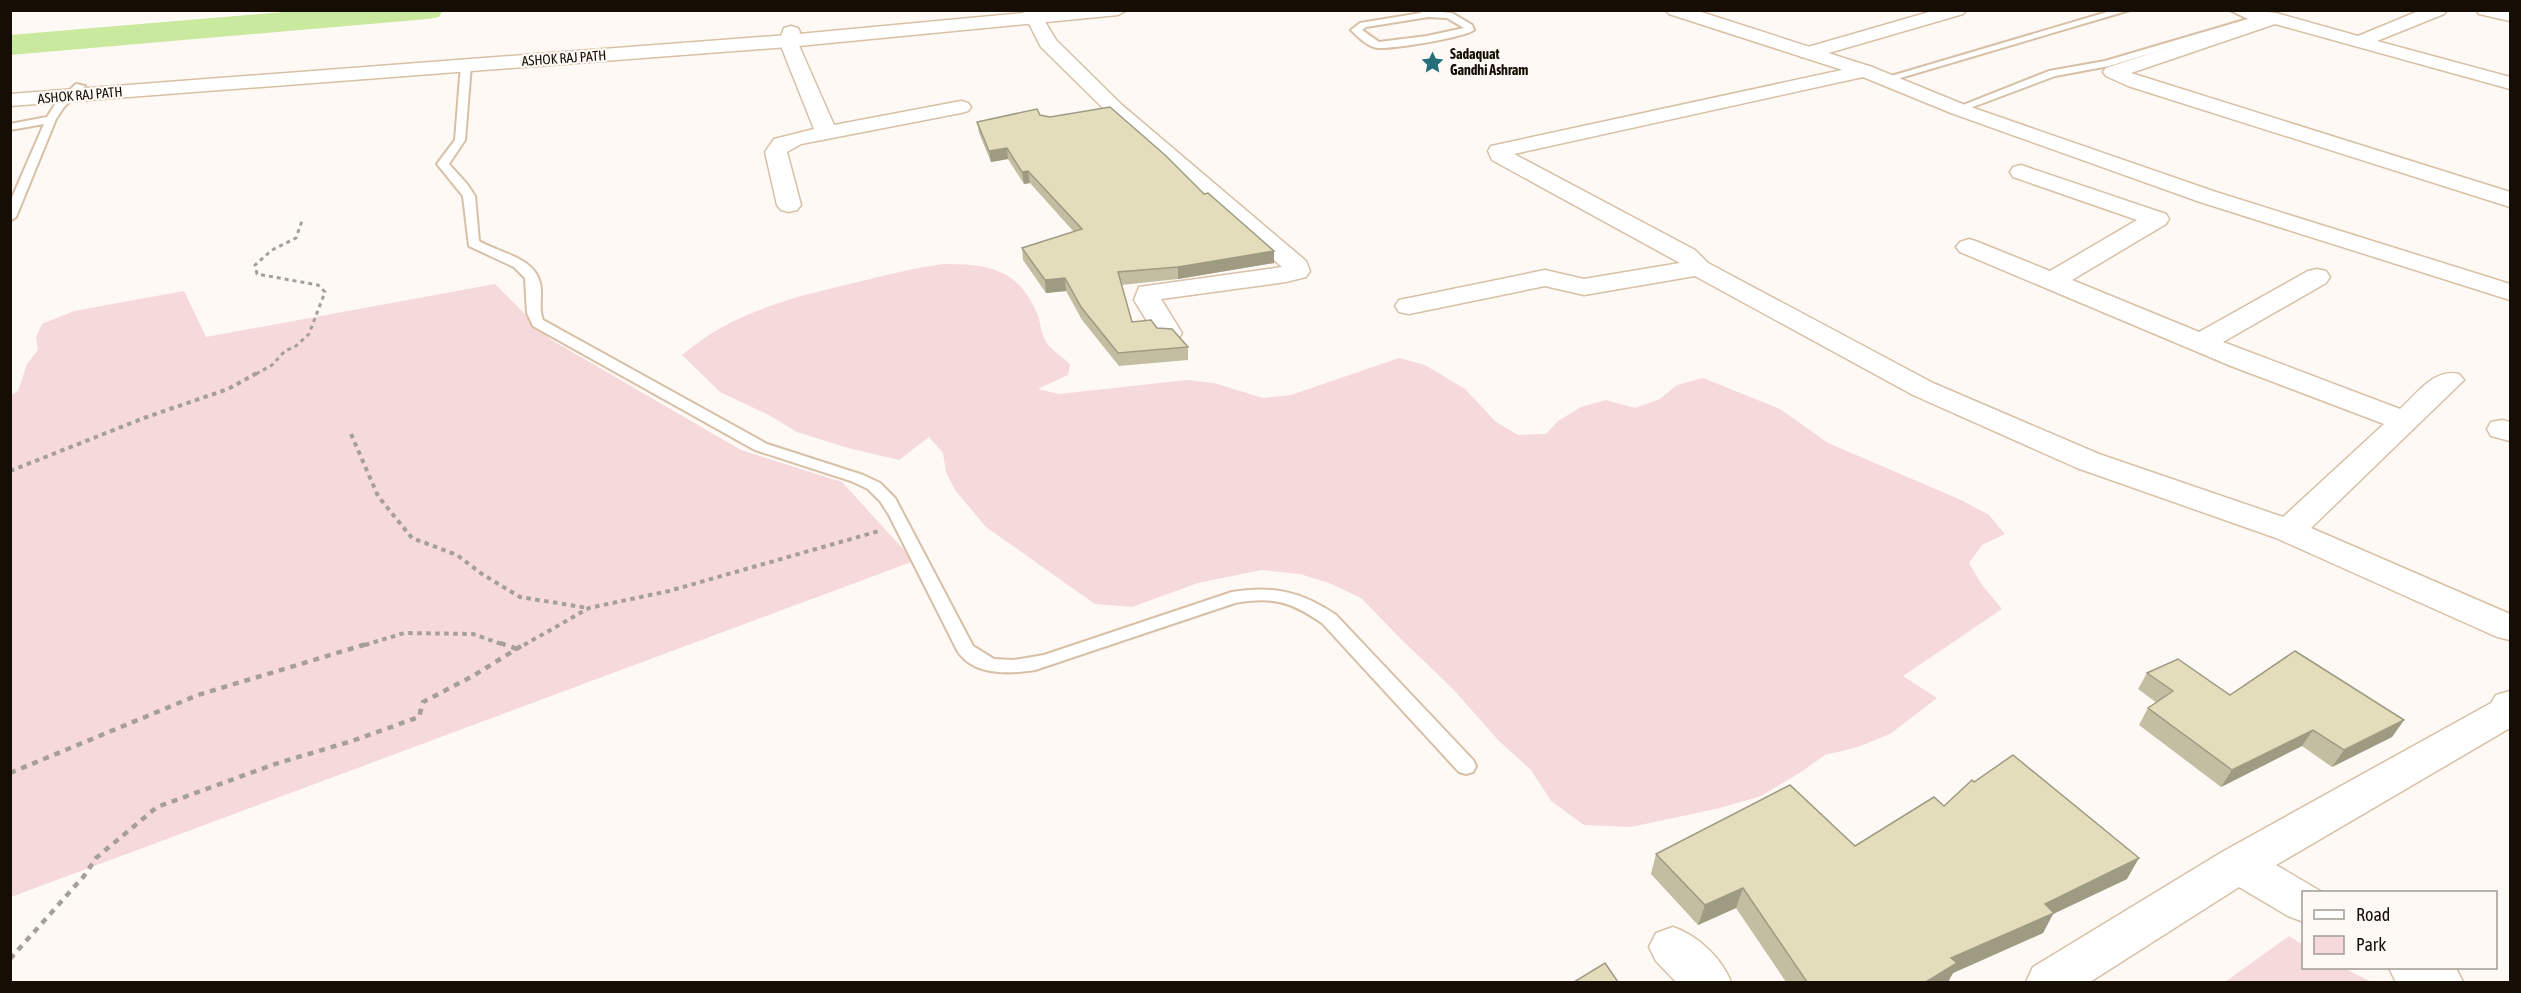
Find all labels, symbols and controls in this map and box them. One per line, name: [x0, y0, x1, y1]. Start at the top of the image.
place label: Sadaquat Gandhi Ashram: [1450, 46, 1528, 78]
street label: ASHOK RAJ PATH: [521, 47, 607, 69]
place icon: Sadaquat Gandhi Ashram: [1419, 49, 1445, 75]
street label: ASHOK RAJ PATH: [37, 83, 123, 107]
legend: [2302, 891, 2497, 969]
text: Road: [2356, 904, 2390, 925]
text: Park: [2356, 934, 2386, 955]

